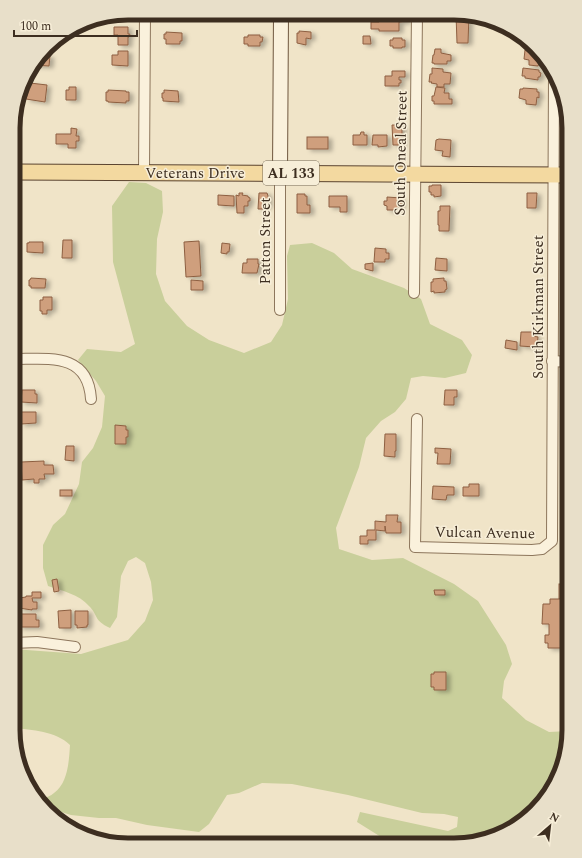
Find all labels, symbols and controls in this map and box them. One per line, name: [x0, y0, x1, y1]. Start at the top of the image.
scale bar: [14, 12, 137, 38]
text: 100 m: [20, 17, 51, 36]
street label: South Oneal Street: [388, 90, 414, 216]
road number: AL 133: [263, 161, 319, 185]
street label: Veterans Drive: [145, 162, 245, 185]
street label: Patton Street: [254, 197, 277, 285]
street label: South Kirkman Street: [527, 235, 550, 379]
street label: Vulcan Avenue: [435, 521, 535, 545]
north arrow: [530, 806, 570, 846]
text: N: [547, 808, 562, 827]

